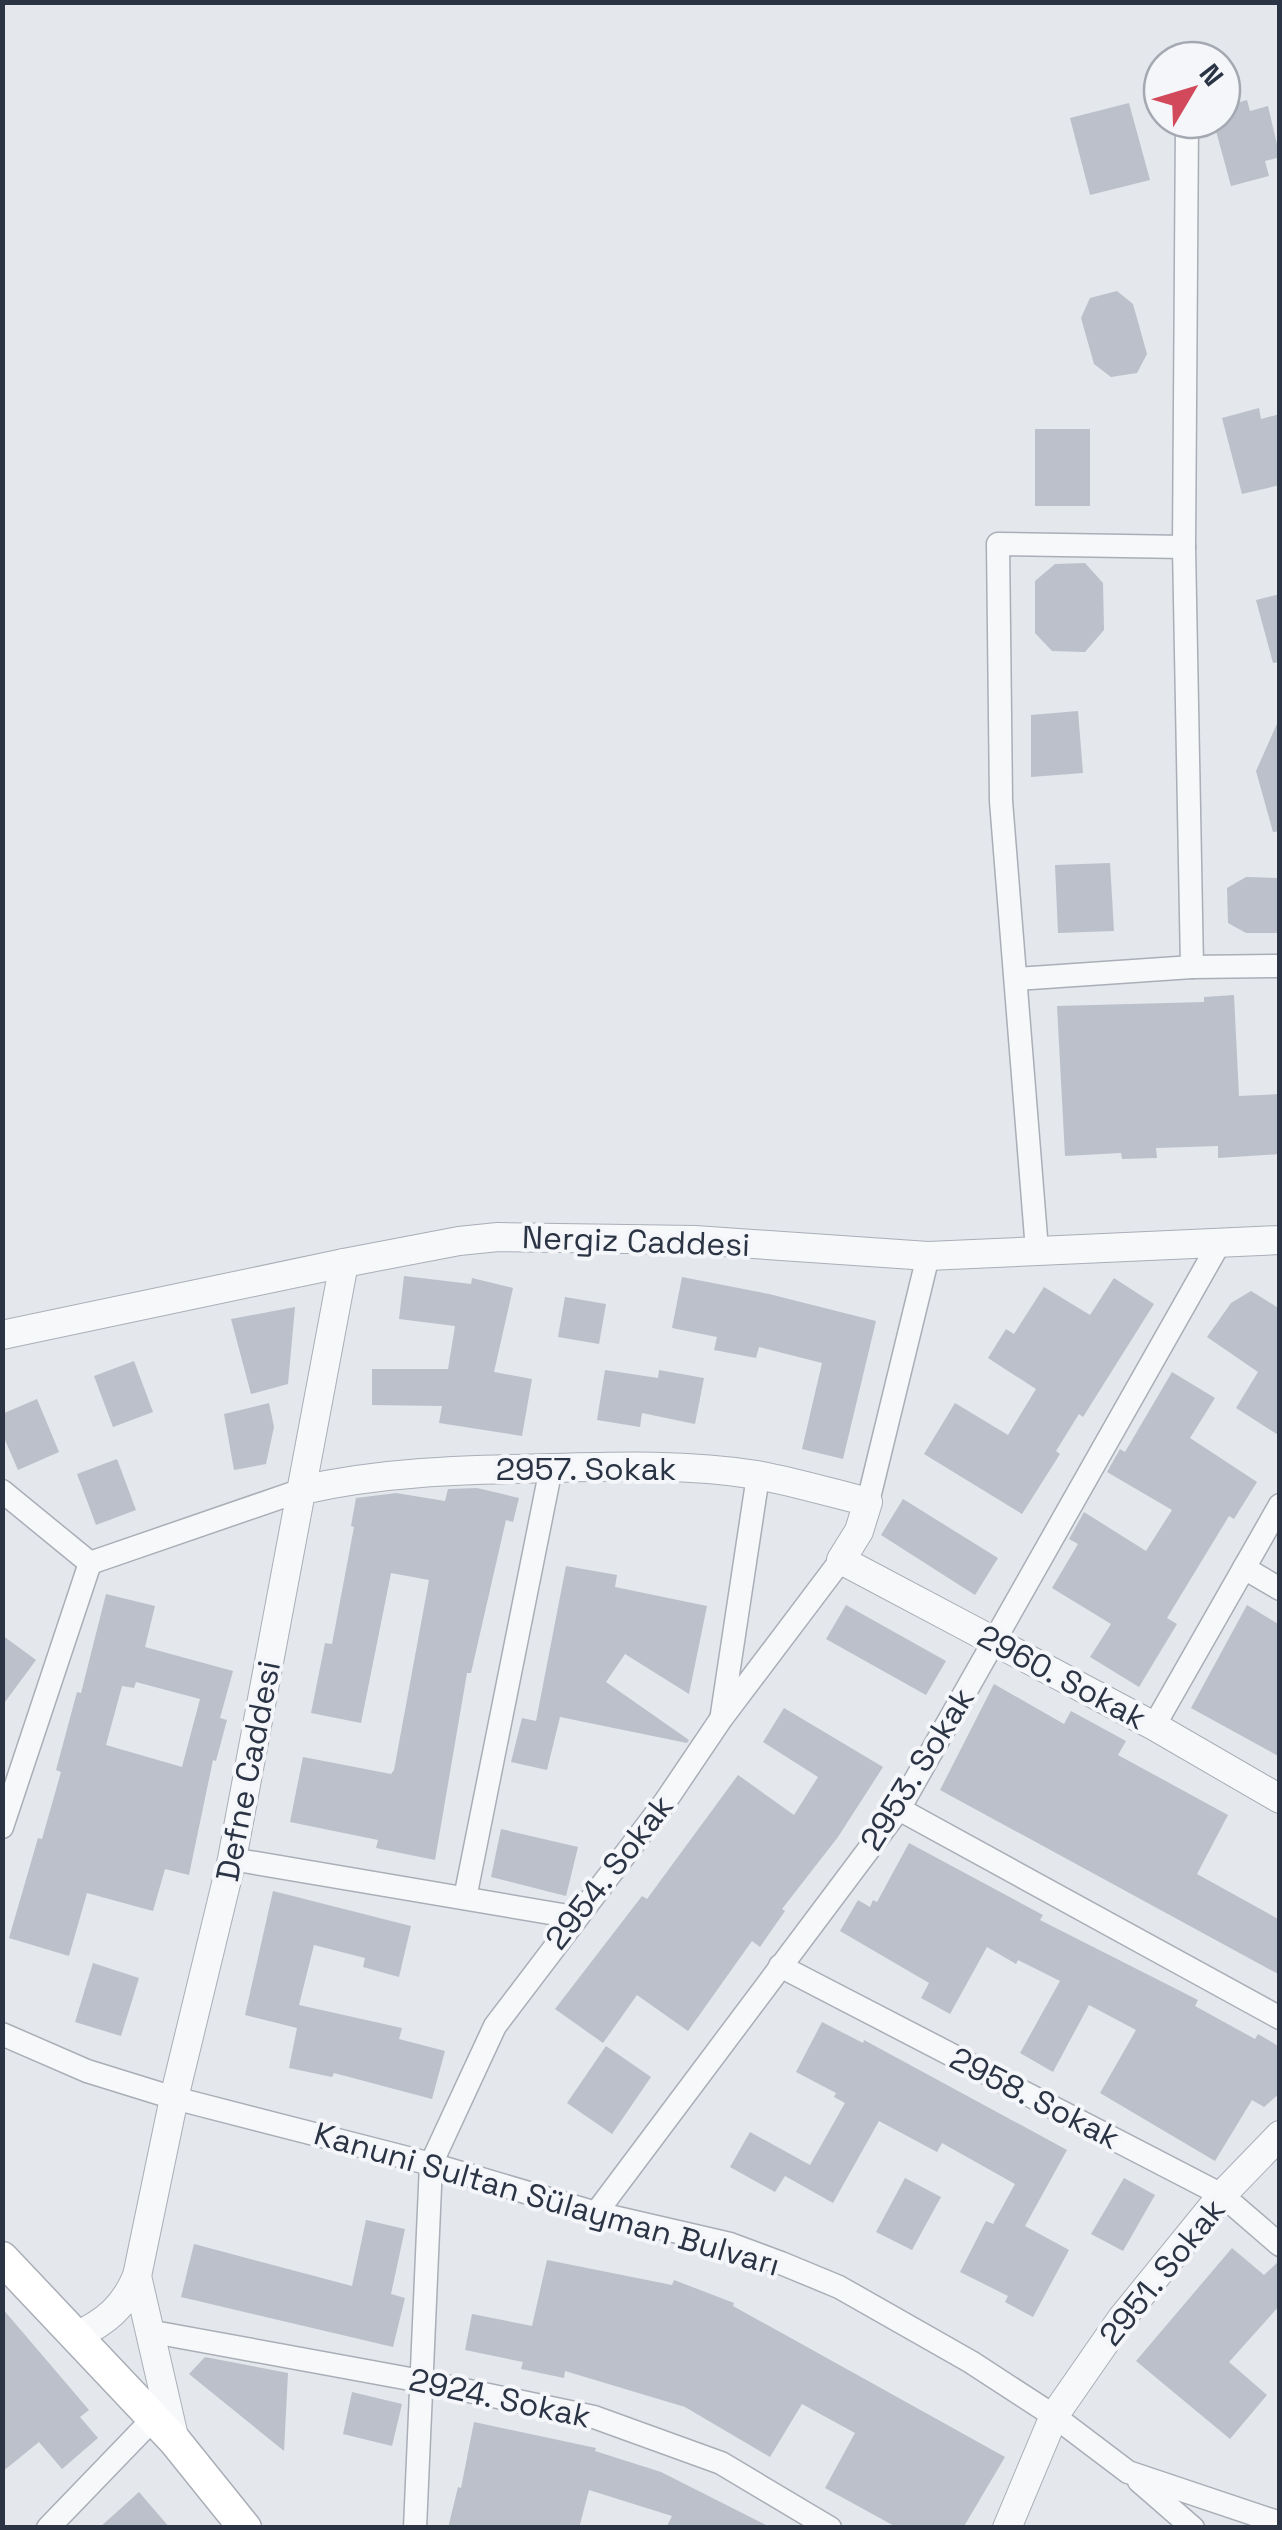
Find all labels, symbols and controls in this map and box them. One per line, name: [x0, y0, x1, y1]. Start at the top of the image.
north arrow: [1142, 40, 1242, 140]
text: N: [1192, 56, 1232, 93]
street label: Nergiz Caddesi: [521, 1217, 751, 1265]
street label: 2957. Sokak: [496, 1449, 676, 1489]
street label: 2960. Sokak: [971, 1616, 1153, 1738]
street label: Defne Caddesi: [207, 1657, 289, 1885]
street label: 2953. Sokak: [851, 1680, 983, 1858]
street label: 2954. Sokak: [536, 1787, 682, 1957]
street label: 2958. Sokak: [943, 2038, 1127, 2158]
street label: Kanuni Sultan Sülayman Bulvarı: [310, 2113, 784, 2285]
street label: 2951. Sokak: [1090, 2190, 1234, 2354]
street label: 2924. Sokak: [406, 2359, 594, 2437]

